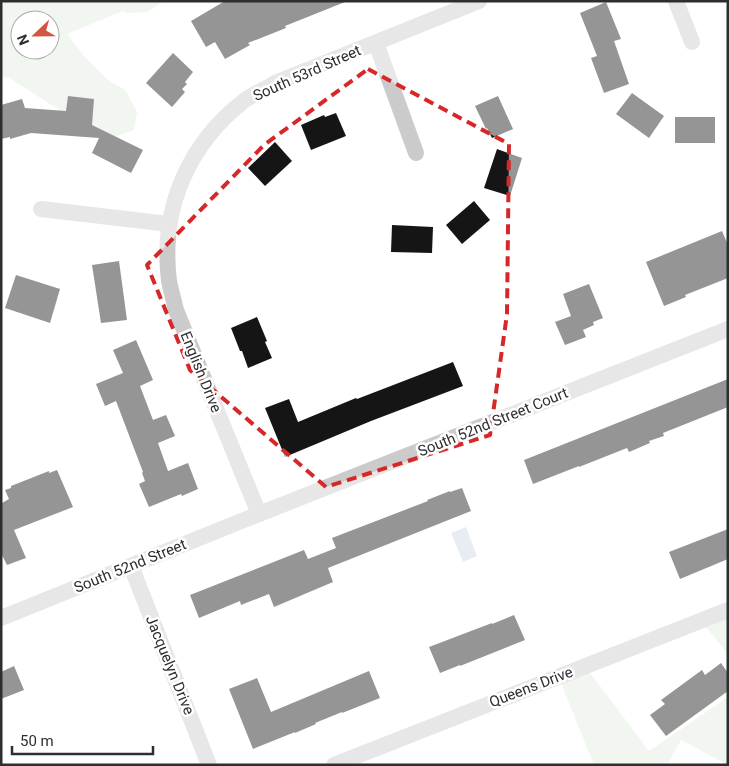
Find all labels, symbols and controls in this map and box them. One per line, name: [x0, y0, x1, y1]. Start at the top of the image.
north arrow: [10, 10, 60, 60]
text: N: [14, 32, 32, 47]
street label: South 53rd Street: [250, 41, 364, 105]
street label: English Drive: [177, 329, 225, 415]
street label: South 52nd Street Court: [415, 384, 571, 460]
street label: South 52nd Street: [71, 535, 189, 597]
street label: Jacquelyn Drive: [142, 613, 198, 717]
street label: Queens Drive: [487, 663, 575, 711]
scale bar: [12, 724, 154, 756]
text: 50 m: [20, 732, 54, 750]

